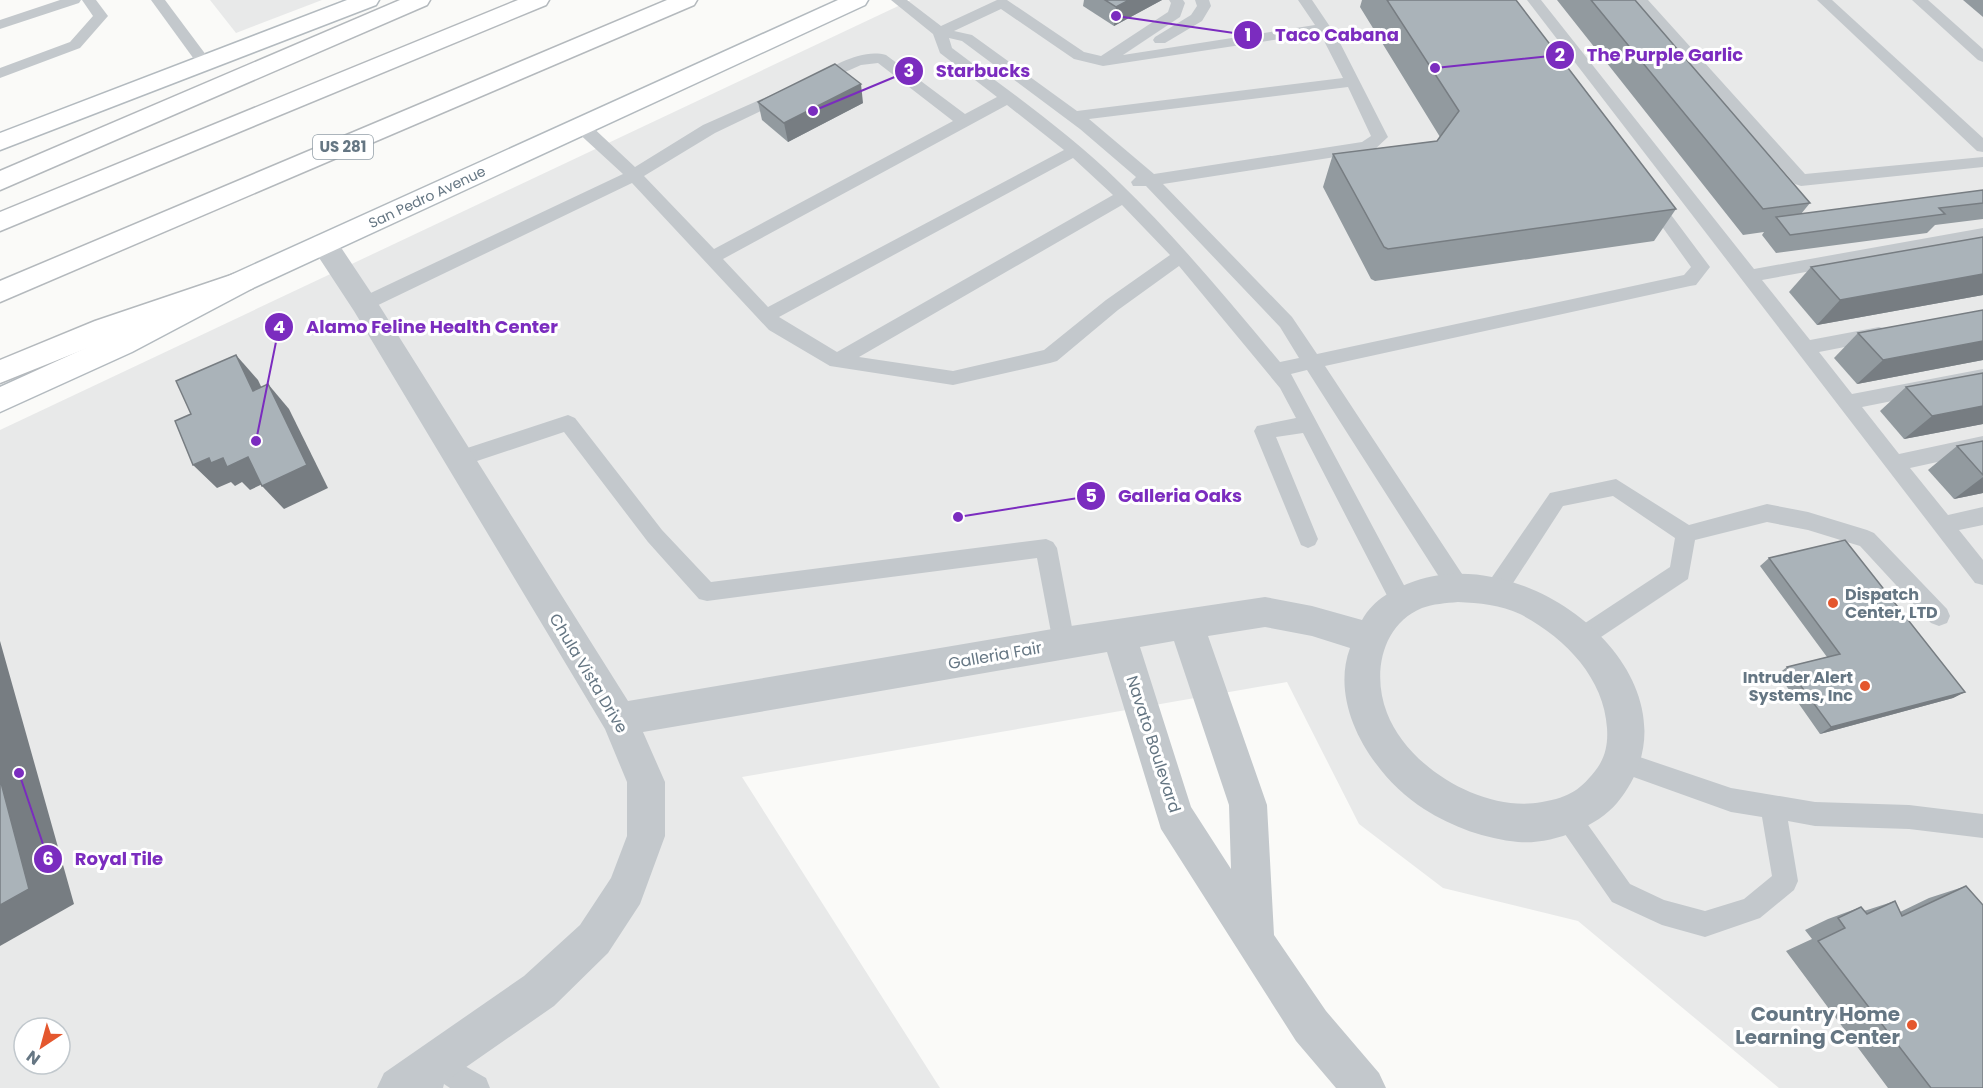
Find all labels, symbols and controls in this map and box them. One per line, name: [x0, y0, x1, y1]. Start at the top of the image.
callout: Taco Cabana: [1233, 17, 1411, 53]
text: 1: [1245, 22, 1251, 47]
text: Taco Cabana: [1275, 22, 1399, 47]
callout: The Purple Garlic: [1545, 37, 1755, 73]
text: 2: [1555, 42, 1565, 67]
text: The Purple Garlic: [1587, 42, 1743, 67]
callout: Starbucks: [894, 53, 1042, 89]
text: 3: [904, 58, 914, 83]
text: Starbucks: [936, 58, 1030, 83]
road number: US 281: [313, 135, 373, 159]
street label: San Pedro Avenue: [365, 161, 489, 233]
callout: Alamo Feline Health Center: [264, 309, 570, 345]
text: 4: [273, 314, 285, 339]
text: Alamo Feline Health Center: [306, 314, 558, 339]
callout: Galleria Oaks: [1076, 478, 1254, 514]
text: 5: [1085, 483, 1097, 508]
text: Galleria Oaks: [1118, 483, 1242, 508]
place label: Dispatch Center, LTD: [1845, 583, 1938, 624]
marker: Dispatch Center, LTD: [1826, 596, 1840, 610]
street label: Chula Vista Drive: [544, 609, 633, 738]
street label: Galleria Fair: [946, 636, 1044, 675]
place label: Intruder Alert Systems, Inc: [1743, 666, 1853, 707]
street label: Navato Boulevard: [1121, 673, 1187, 816]
marker: Intruder Alert Systems, Inc: [1858, 679, 1872, 693]
callout: Royal Tile: [33, 841, 175, 877]
text: 6: [42, 846, 54, 871]
text: Royal Tile: [75, 846, 163, 871]
place label: Country Home Learning Center: [1735, 1000, 1900, 1051]
north arrow: [12, 1016, 72, 1076]
marker: Country Home Learning Center: [1905, 1018, 1919, 1032]
text: N: [22, 1045, 45, 1071]

